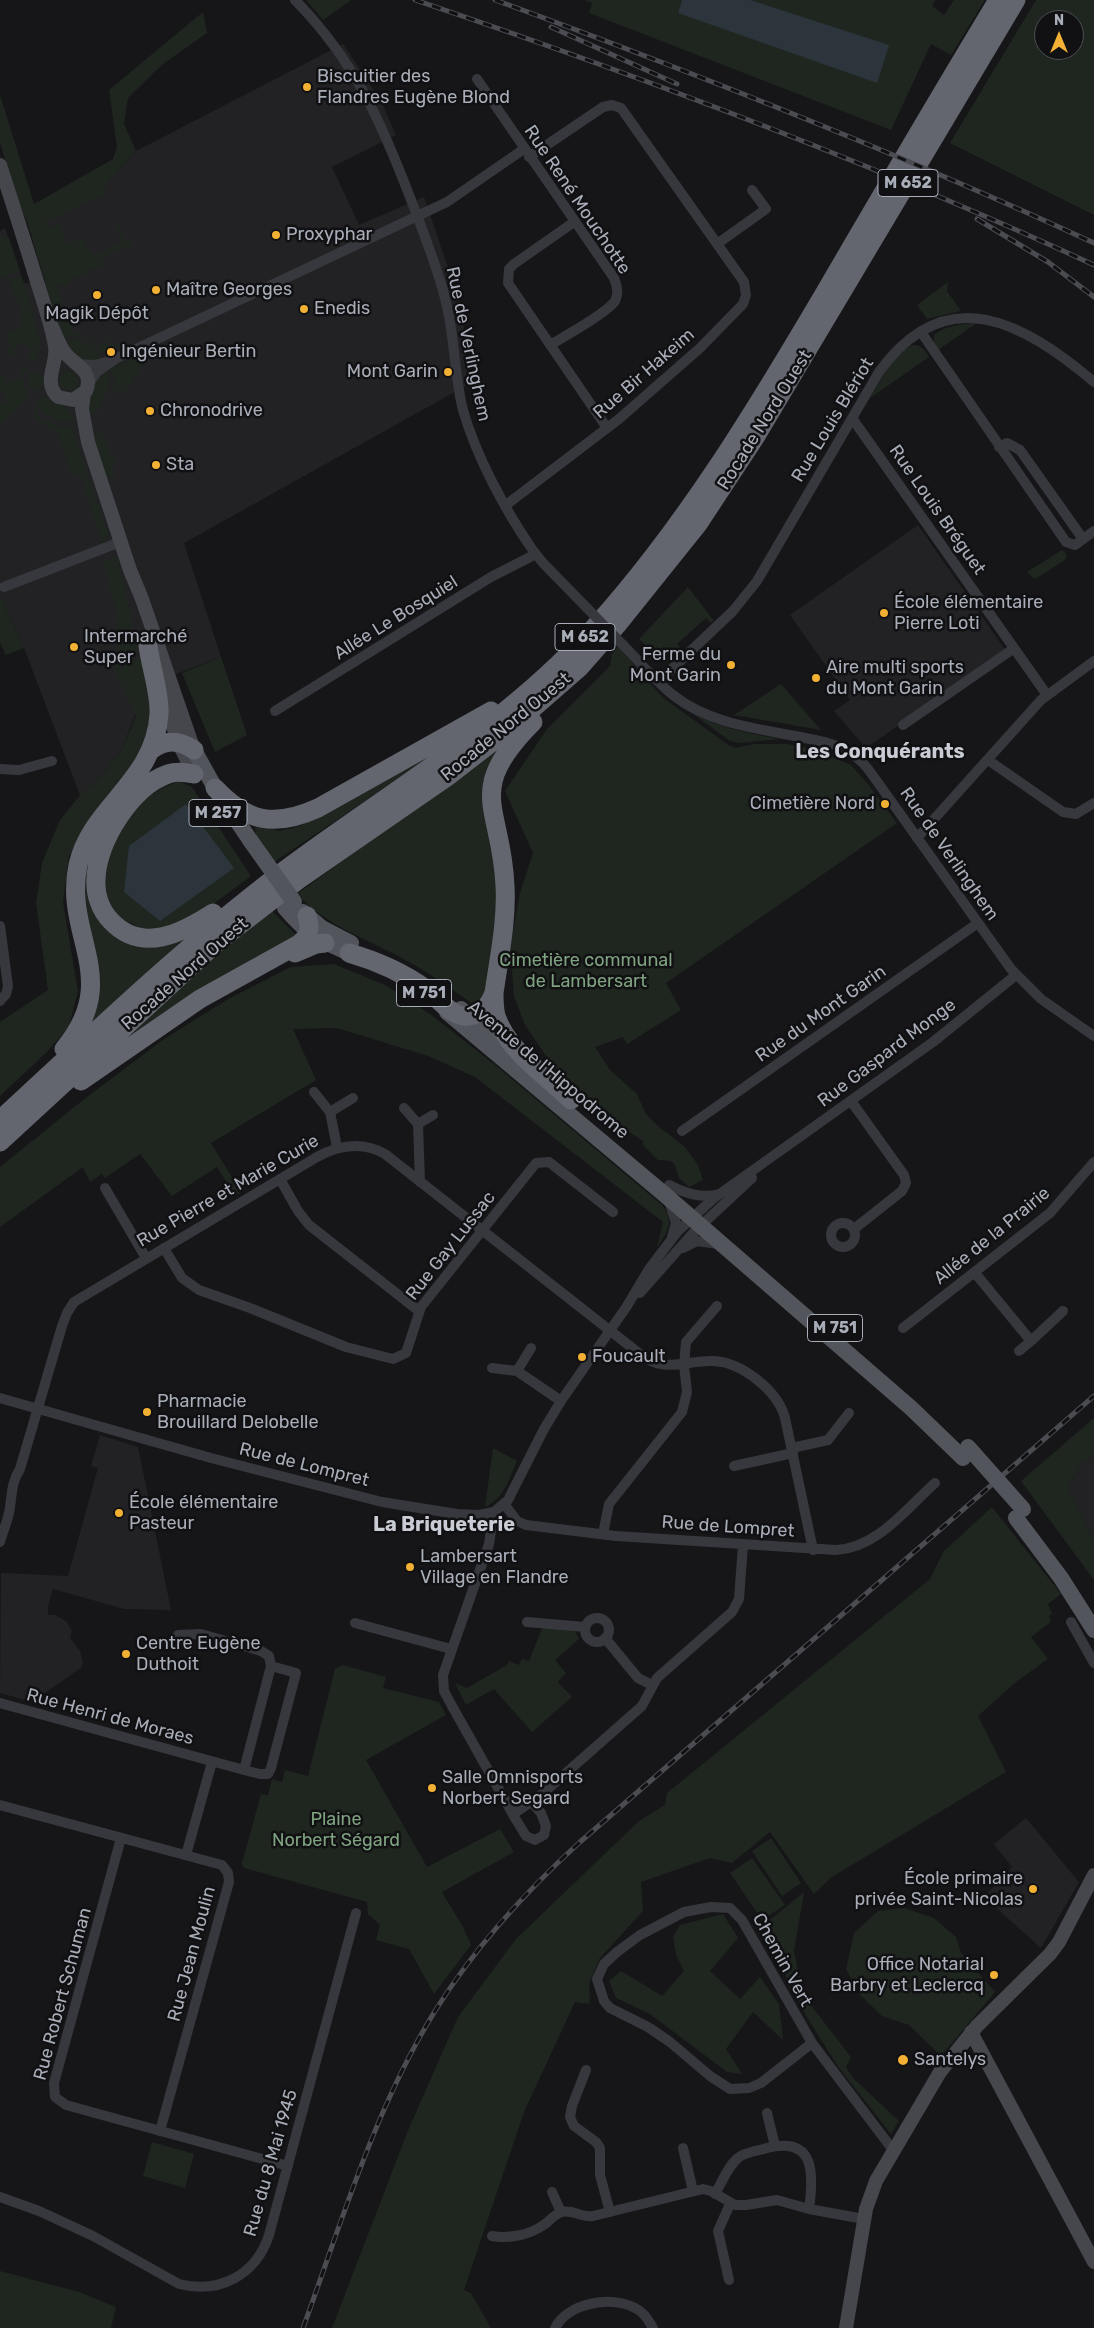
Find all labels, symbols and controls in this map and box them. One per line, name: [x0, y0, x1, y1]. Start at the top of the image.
north arrow: [1034, 10, 1084, 60]
text: N: [1054, 12, 1064, 29]
place label: Biscuitier des Flandres Eugène Blond: [317, 66, 510, 108]
marker: Biscuitier des Flandres Eugène Blond: [301, 81, 313, 93]
street label: Rue René Mouchotte: [519, 121, 635, 279]
road number: M 652: [878, 170, 938, 197]
place label: Proxyphar: [286, 224, 372, 246]
marker: Proxyphar: [270, 229, 282, 241]
street label: Rue de Verlinghem: [441, 265, 495, 423]
place label: Maître Georges: [166, 279, 292, 301]
marker: Maître Georges: [150, 284, 162, 296]
marker: Magik Dépôt: [91, 289, 103, 301]
place label: Enedis: [314, 298, 370, 320]
place label: Magik Dépôt: [45, 303, 149, 325]
marker: Enedis: [298, 303, 310, 315]
street label: Rue Bir Hakeim: [589, 324, 699, 424]
place label: Ingénieur Bertin: [121, 341, 256, 363]
marker: Ingénieur Bertin: [105, 346, 117, 358]
street label: Rocade Nord Ouest: [713, 346, 817, 494]
street label: Rue Louis Blériot: [787, 354, 879, 486]
place label: Mont Garin: [347, 361, 438, 383]
marker: Mont Garin: [442, 366, 454, 378]
place label: Chronodrive: [160, 400, 263, 422]
marker: Chronodrive: [144, 405, 156, 417]
street label: Rue Louis Bréguet: [884, 441, 990, 579]
place label: Sta: [166, 454, 194, 476]
marker: Sta: [150, 459, 162, 471]
street label: Allée Le Bosquiel: [330, 571, 462, 665]
place label: École élémentaire Pierre Loti: [894, 592, 1043, 634]
marker: École élémentaire Pierre Loti: [878, 607, 890, 619]
road number: M 652: [555, 624, 615, 650]
place label: Intermarché Super: [84, 626, 187, 669]
marker: Intermarché Super: [68, 641, 80, 653]
place label: Ferme du Mont Garin: [630, 644, 721, 686]
place label: Aire multi sports du Mont Garin: [826, 657, 964, 700]
marker: Ferme du Mont Garin: [725, 659, 737, 671]
street label: Rocade Nord Ouest: [437, 668, 575, 786]
marker: Aire multi sports du Mont Garin: [810, 672, 822, 684]
district label: Les Conquérants: [795, 740, 965, 764]
street label: Rue de Verlinghem: [895, 783, 1003, 925]
place label: Cimetière Nord: [750, 793, 875, 815]
marker: Cimetière Nord: [879, 798, 891, 810]
road number: M 257: [189, 800, 247, 826]
street label: Rocade Nord Ouest: [117, 913, 253, 1035]
park label: Cimetière communal de Lambersart: [499, 950, 673, 992]
street label: Rue du Mont Garin: [752, 961, 890, 1067]
road number: M 751: [396, 980, 452, 1006]
street label: Rue Gaspard Monge: [814, 994, 960, 1112]
street label: Avenue de l'Hippodrome: [463, 996, 633, 1144]
street label: Rue Pierre et Marie Curie: [133, 1130, 323, 1252]
street label: Allée de la Prairie: [930, 1183, 1054, 1289]
street label: Rue Gay Lussac: [402, 1187, 500, 1305]
road number: M 751: [808, 1315, 862, 1342]
place label: Foucault: [592, 1346, 666, 1368]
marker: Foucault: [576, 1351, 588, 1363]
place label: Pharmacie Brouillard Delobelle: [157, 1391, 318, 1434]
marker: Pharmacie Brouillard Delobelle: [141, 1406, 153, 1418]
street label: Rue de Lompret: [237, 1438, 371, 1492]
place label: École élémentaire Pasteur: [129, 1492, 278, 1535]
marker: École élémentaire Pasteur: [113, 1507, 125, 1519]
street label: Rue de Lompret: [661, 1512, 795, 1542]
district label: La Briqueterie: [373, 1513, 515, 1537]
place label: Lambersart Village en Flandre: [420, 1546, 569, 1588]
marker: Lambersart Village en Flandre: [404, 1561, 416, 1573]
place label: Centre Eugène Duthoit: [136, 1633, 260, 1676]
marker: Centre Eugène Duthoit: [120, 1648, 132, 1660]
street label: Rue Henri de Moraes: [24, 1684, 196, 1750]
place label: Salle Omnisports Norbert Segard: [442, 1767, 583, 1810]
marker: Salle Omnisports Norbert Segard: [426, 1782, 438, 1794]
park label: Plaine Norbert Ségard: [272, 1809, 400, 1852]
place label: École primaire privée Saint-Nicolas: [855, 1868, 1023, 1910]
marker: École primaire privée Saint-Nicolas: [1027, 1883, 1039, 1895]
street label: Rue Jean Moulin: [164, 1884, 220, 2024]
street label: Rue Robert Schuman: [30, 1905, 96, 2083]
street label: Chemin Vert: [747, 1909, 817, 2011]
place label: Office Notarial Barbry et Leclercq: [830, 1954, 984, 1996]
marker: Office Notarial Barbry et Leclercq: [988, 1969, 1000, 1981]
place label: Santelys: [914, 2049, 986, 2071]
marker: Santelys: [896, 2053, 910, 2067]
street label: Rue du 8 Mai 1945: [240, 2087, 302, 2239]

